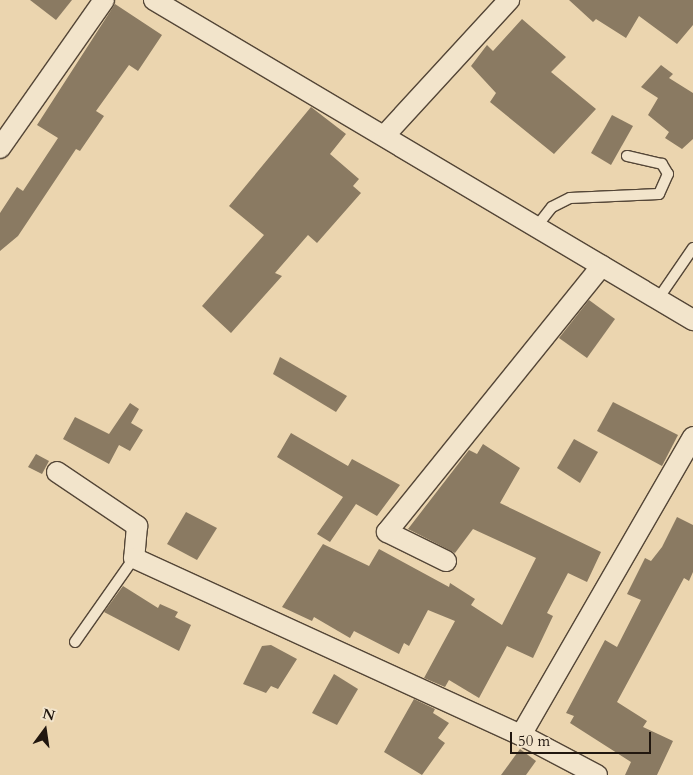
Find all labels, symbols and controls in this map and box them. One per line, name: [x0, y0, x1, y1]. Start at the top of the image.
text: N: [41, 704, 57, 726]
north arrow: [20, 705, 70, 755]
scale bar: [513, 722, 654, 754]
text: 50 m: [518, 731, 550, 751]

